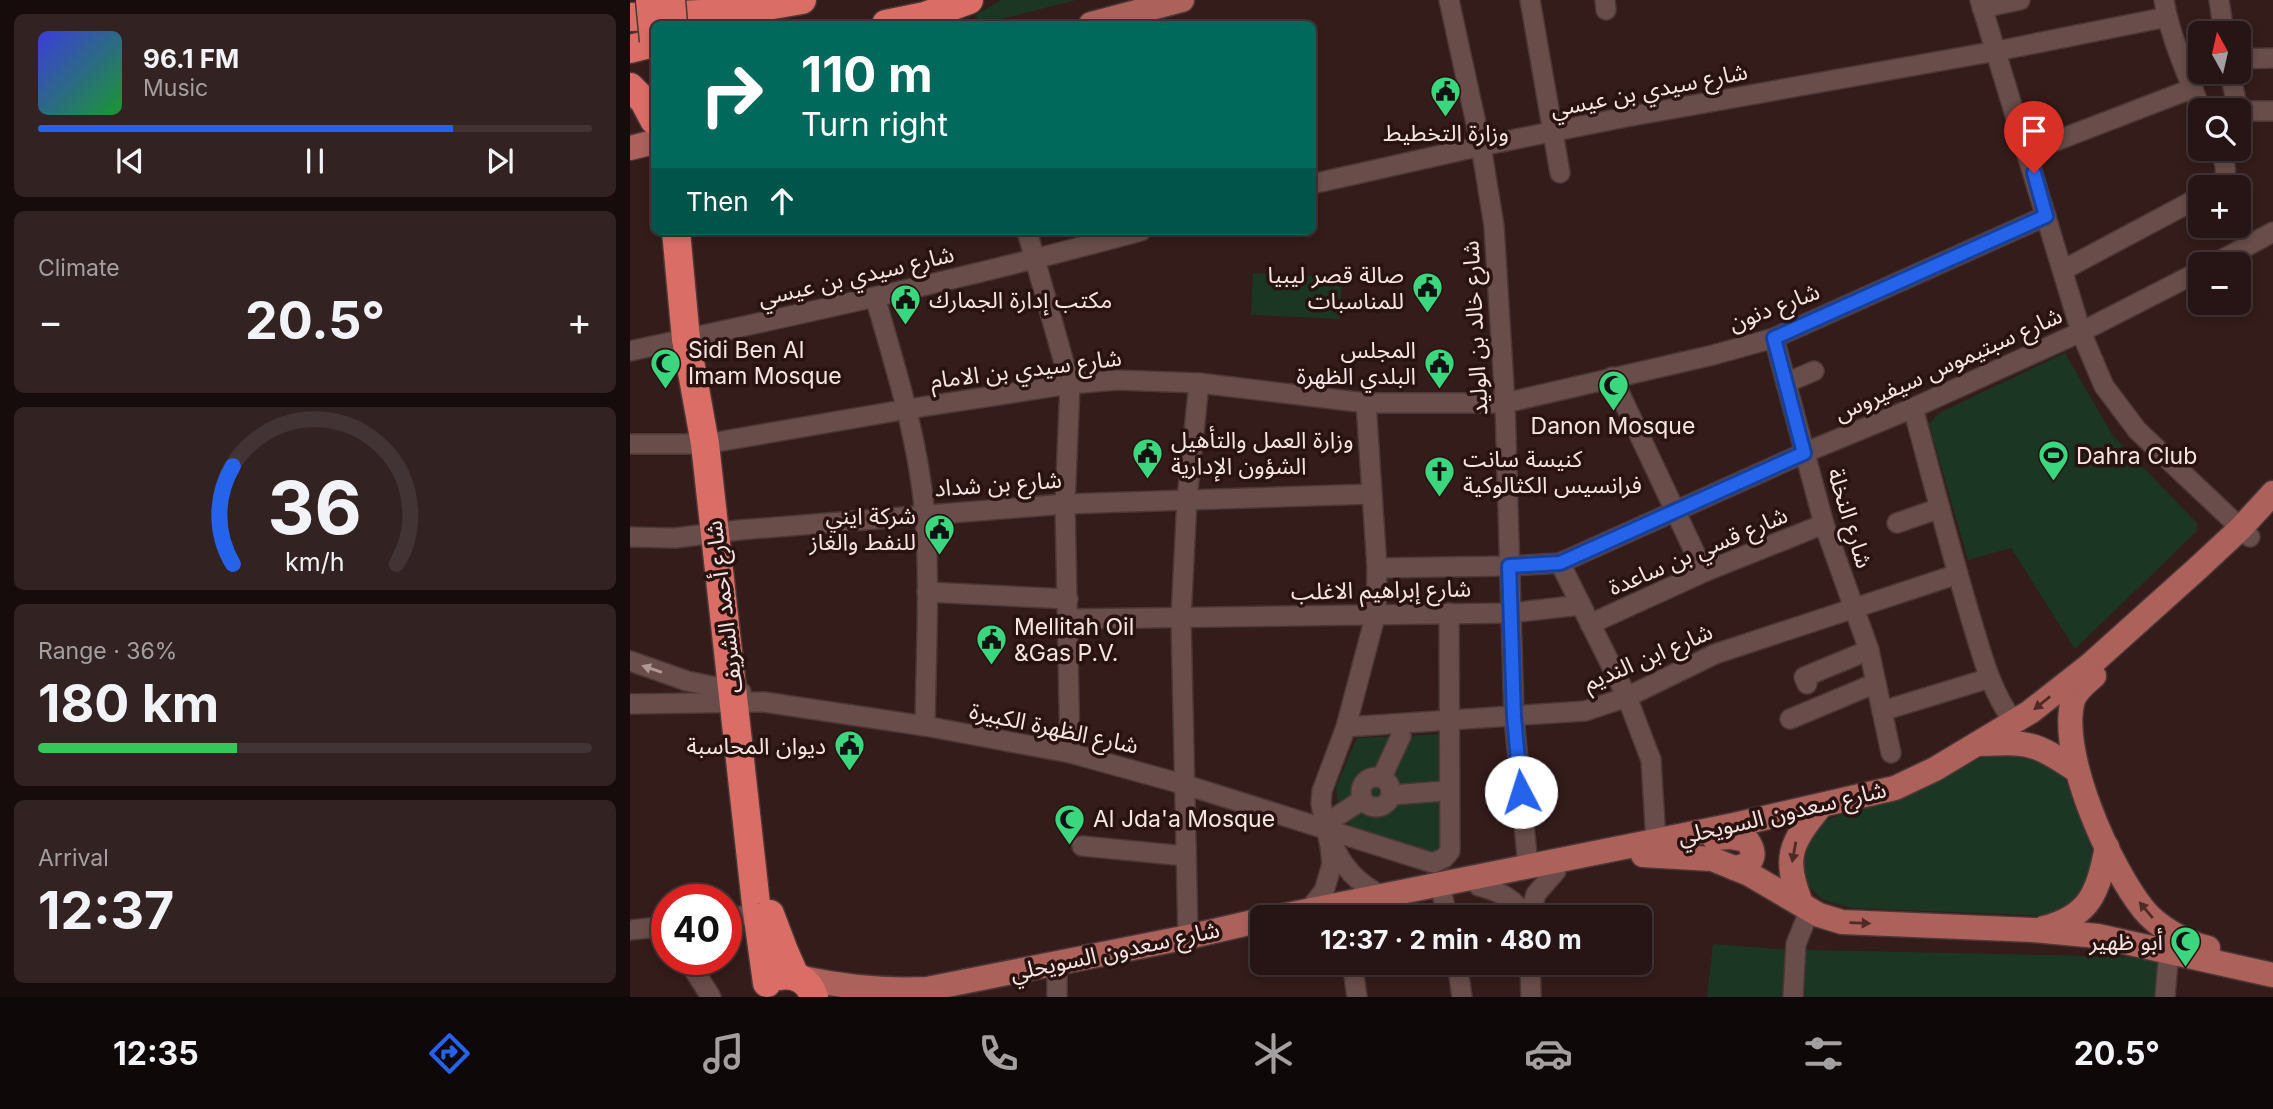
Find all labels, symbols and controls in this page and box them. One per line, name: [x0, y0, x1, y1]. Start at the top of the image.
north arrow: [2188, 21, 2250, 84]
map controls: [2188, 21, 2251, 315]
text: 96.1 FM: [143, 43, 239, 74]
text: 110 m: [801, 45, 933, 104]
icon: right: [686, 49, 777, 140]
street label: شارع سيدي بن عيسي: [1548, 57, 1751, 126]
text: Music: [143, 74, 208, 102]
public building icon: وزارة التخطيط: [1429, 75, 1463, 119]
button: search: [2188, 98, 2251, 161]
pin: [2004, 101, 2064, 173]
text: Turn right: [801, 105, 948, 144]
icon: arrive: [2015, 112, 2053, 150]
place label: وزارة التخطيط: [1383, 119, 1509, 147]
icon: previous: [111, 142, 149, 180]
icon: pause: [296, 142, 334, 180]
icon: next: [481, 142, 519, 180]
button: +: [2188, 175, 2251, 238]
icon: ahead: [763, 182, 801, 220]
text: Then: [686, 186, 749, 217]
street label: شارع سيدي بن عيسي: [755, 240, 957, 315]
street label: شارع خالد بن الوليد: [1456, 240, 1497, 416]
button: −: [2188, 252, 2251, 315]
text: Climate: [38, 254, 120, 282]
place label: صالة قصر ليبيا للمناسبات: [1268, 261, 1404, 315]
public building icon: صالة قصر ليبيا للمناسبات: [1410, 271, 1444, 315]
street label: شارع دنون: [1725, 277, 1824, 340]
public building icon: مكتب إدارة الجمارك: [889, 283, 923, 327]
place label: مكتب إدارة الجمارك: [929, 286, 1112, 316]
text: 20.5°: [245, 289, 385, 352]
text: −: [38, 298, 63, 344]
text: +: [567, 298, 592, 344]
street label: شارع سبتيموس سيفيروس: [1830, 301, 2068, 430]
place label: Sidi Ben Al Imam Mosque: [688, 336, 842, 390]
place label: المجلس البلدي الظهرة: [1297, 336, 1416, 393]
street label: شارع سيدي بن الامام: [929, 343, 1124, 399]
mosque icon: Sidi Ben Al Imam Mosque: [648, 346, 682, 390]
public building icon: المجلس البلدي الظهرة: [1422, 346, 1456, 390]
mosque icon: Danon Mosque: [1596, 368, 1630, 412]
place label: Danon Mosque: [1531, 412, 1695, 440]
place label: وزارة العمل والتأهيل الشؤون الإدارية: [1171, 426, 1353, 482]
public building icon: وزارة العمل والتأهيل الشؤون الإدارية: [1131, 436, 1165, 480]
sports icon: Dahra Club: [2036, 439, 2070, 483]
place label: Dahra Club: [2076, 442, 2197, 470]
place label: كنيسة سانت فرانسيس الكثالوكية: [1463, 445, 1642, 499]
church icon: كنيسة سانت فرانسيس الكثالوكية: [1423, 455, 1457, 499]
text: 36: [268, 464, 362, 553]
street label: شارع النخلة: [1819, 464, 1879, 572]
street label: شارع بن شداد: [933, 466, 1063, 505]
street label: شارع قسي بن ساعدة: [1604, 501, 1793, 604]
place label: شركة ايني للنفط والغاز: [808, 502, 916, 556]
public building icon: شركة ايني للنفط والغاز: [922, 512, 956, 556]
street label: شارع أحمد الشريف: [700, 519, 751, 695]
text: km/h: [285, 547, 345, 577]
street label: شارع إبراهيم الاغلب: [1290, 574, 1472, 609]
place label: Mellitah Oil &Gas P.V.: [1014, 613, 1134, 667]
street label: شارع ابن النديم: [1579, 617, 1718, 700]
public building icon: Mellitah Oil &Gas P.V.: [974, 623, 1008, 667]
text: Range · 36%: [38, 637, 177, 665]
one-way arrow: [642, 663, 663, 674]
text: 180 km: [38, 672, 219, 735]
street label: شارع الظهرة الكبيرة: [966, 696, 1141, 762]
one-way arrow: [2033, 696, 2051, 711]
public building icon: ديوان المحاسبة: [832, 729, 866, 773]
place label: ديوان المحاسبة: [686, 732, 826, 760]
position arrow: [1484, 755, 1558, 829]
street label: شارع سعدون السويحلي: [1675, 775, 1890, 854]
mosque icon: Al Jda'a Mosque: [1053, 802, 1087, 846]
place label: Al Jda'a Mosque: [1093, 805, 1275, 833]
one-way arrow: [1788, 841, 1799, 863]
text: Arrival: [38, 844, 109, 872]
text: 12:37: [38, 879, 174, 942]
speed limit sign: 40: [651, 884, 742, 975]
one-way arrow: [2138, 901, 2153, 919]
street label: شارع سعدون السويحلي: [1008, 915, 1223, 990]
one-way arrow: [1849, 918, 1871, 929]
text: 12:37 · 2 min · 480 m: [1320, 924, 1582, 955]
mosque icon: أبو ظهير: [2169, 925, 2203, 969]
place label: أبو ظهير: [2088, 928, 2163, 956]
icon: directions: [425, 1029, 474, 1078]
icon: music: [699, 1029, 748, 1078]
icon: phone: [974, 1029, 1023, 1078]
icon: climate: [1249, 1029, 1298, 1078]
icon: car: [1524, 1029, 1573, 1078]
icon: filters: [1799, 1029, 1848, 1078]
text: 12:35: [113, 1034, 199, 1073]
text: 20.5°: [2074, 1034, 2160, 1073]

